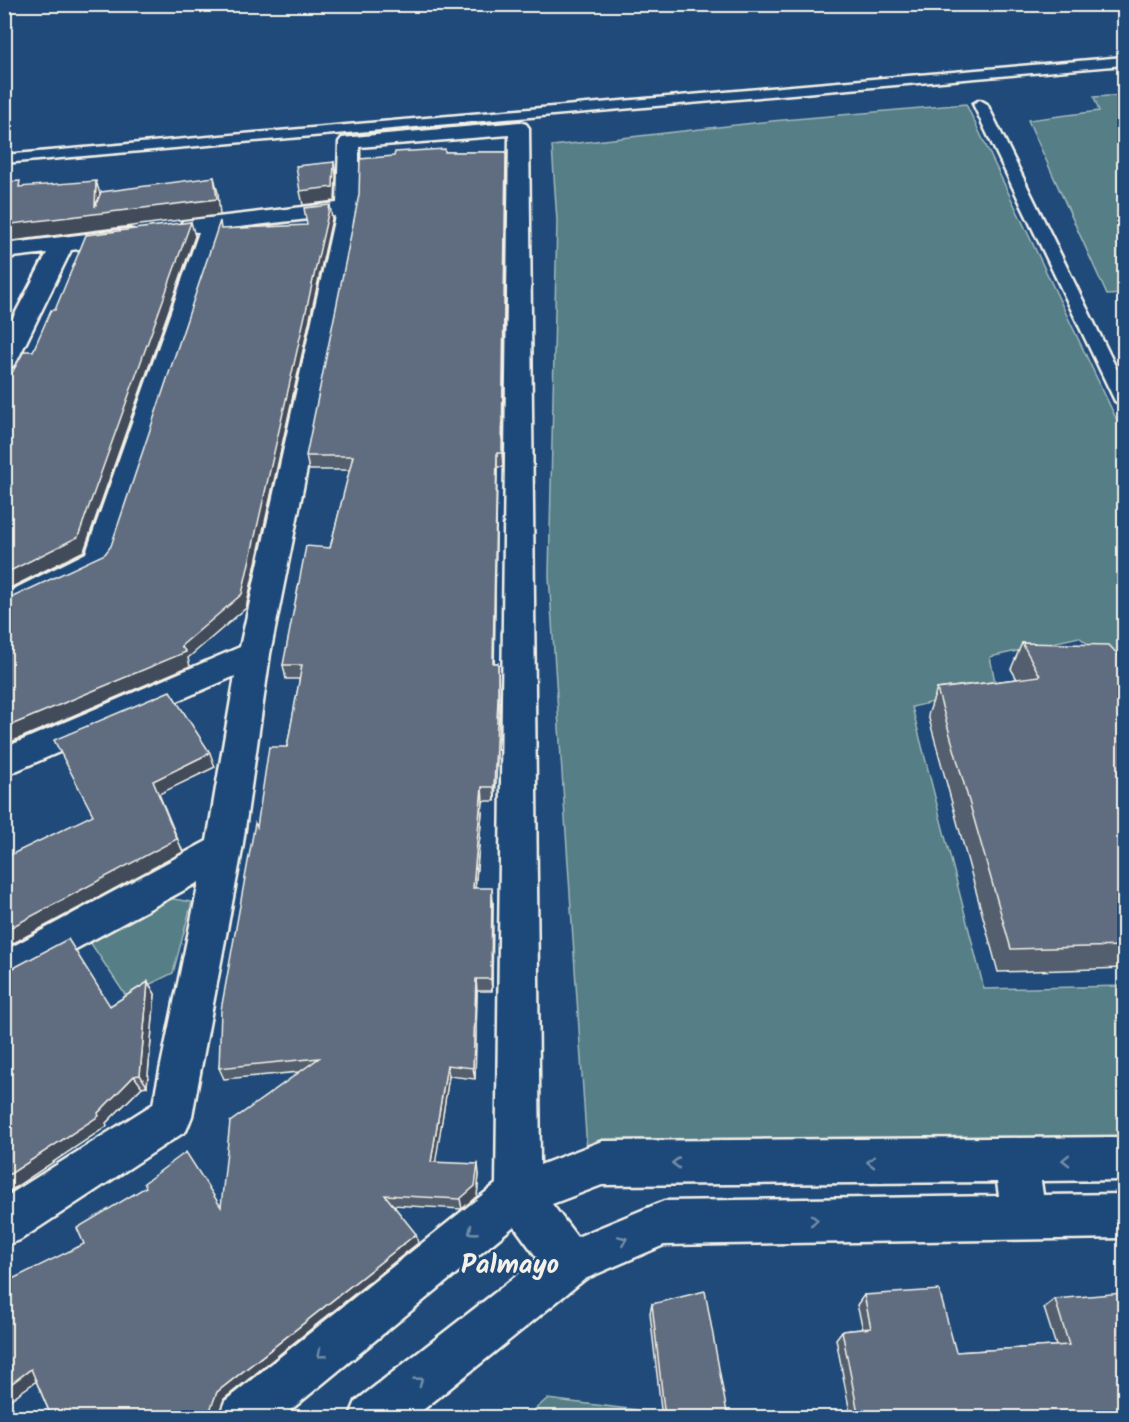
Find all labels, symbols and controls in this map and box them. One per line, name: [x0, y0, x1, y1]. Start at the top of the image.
one-way arrow: [1062, 1154, 1071, 1166]
one-way arrow: [867, 1156, 876, 1168]
one-way arrow: [672, 1157, 681, 1169]
one-way arrow: [810, 1214, 819, 1226]
one-way arrow: [468, 1224, 479, 1235]
one-way arrow: [617, 1235, 628, 1247]
district label: Palmayo: [461, 1244, 559, 1287]
one-way arrow: [316, 1346, 327, 1357]
one-way arrow: [412, 1378, 423, 1389]

